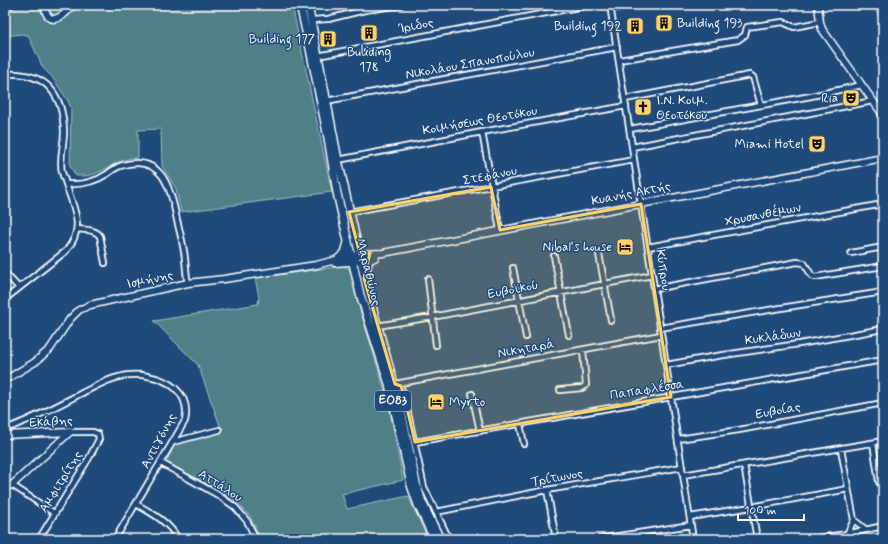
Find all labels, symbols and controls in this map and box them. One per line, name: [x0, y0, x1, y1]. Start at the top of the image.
building icon: Building 193: [654, 13, 674, 33]
street label: Ίριδος: [397, 14, 435, 38]
place label: Building 193: [677, 15, 743, 34]
building icon: Building 192: [625, 16, 645, 36]
place label: Building 192: [554, 18, 622, 37]
building icon: Buliding 178: [359, 23, 379, 43]
building icon: Building 177: [318, 29, 338, 49]
place label: Building 177: [249, 31, 315, 50]
place label: Buliding 178: [347, 44, 391, 76]
street label: Νικολάου Σπανοπούλου: [404, 44, 536, 84]
theatre icon: Ria: [841, 88, 861, 108]
place label: Ria: [821, 90, 838, 107]
place label: Ι.Ν. Κοιμ. Θεοτόκου: [656, 92, 708, 124]
church icon: Ι.Ν. Κοιμ. Θεοτόκου: [633, 97, 653, 117]
street label: Κοιμήσεως Θεοτόκου: [421, 103, 539, 139]
theatre icon: Miami Hotel: [807, 134, 827, 154]
place label: Miami Hotel: [735, 136, 804, 153]
street label: Στεφάνου: [462, 162, 519, 190]
street label: Κυανής Ακτής: [590, 178, 672, 210]
street label: Χρυσανθέμων: [724, 199, 803, 231]
street label: Μαραθώνος: [351, 236, 385, 308]
hotel icon: Nibal's house: [615, 237, 635, 257]
place label: Nibal's house: [543, 239, 612, 256]
street label: Κύπρου: [651, 248, 675, 292]
street label: Ισμήνης: [125, 267, 175, 293]
street label: Ευβοϊκού: [486, 277, 540, 303]
street label: Κυκλάδων: [744, 325, 802, 349]
street label: Νικηταρά: [496, 336, 556, 362]
street label: Παπαφλέσσα: [609, 376, 685, 404]
road number: ΕΟ83: [375, 391, 411, 411]
hotel icon: Myrto: [426, 392, 446, 412]
place label: Myrto: [449, 394, 486, 411]
street label: Ευβοίας: [754, 399, 802, 423]
street label: Αντιγόνης: [137, 410, 181, 472]
street label: Εκάβης: [29, 412, 74, 432]
street label: Αμφιτρίτης: [35, 448, 87, 516]
street label: Τρίτωνος: [530, 465, 585, 491]
street label: Αττάλου: [195, 466, 245, 506]
scale bar: [738, 496, 804, 522]
text: 100 m: [744, 503, 776, 519]

